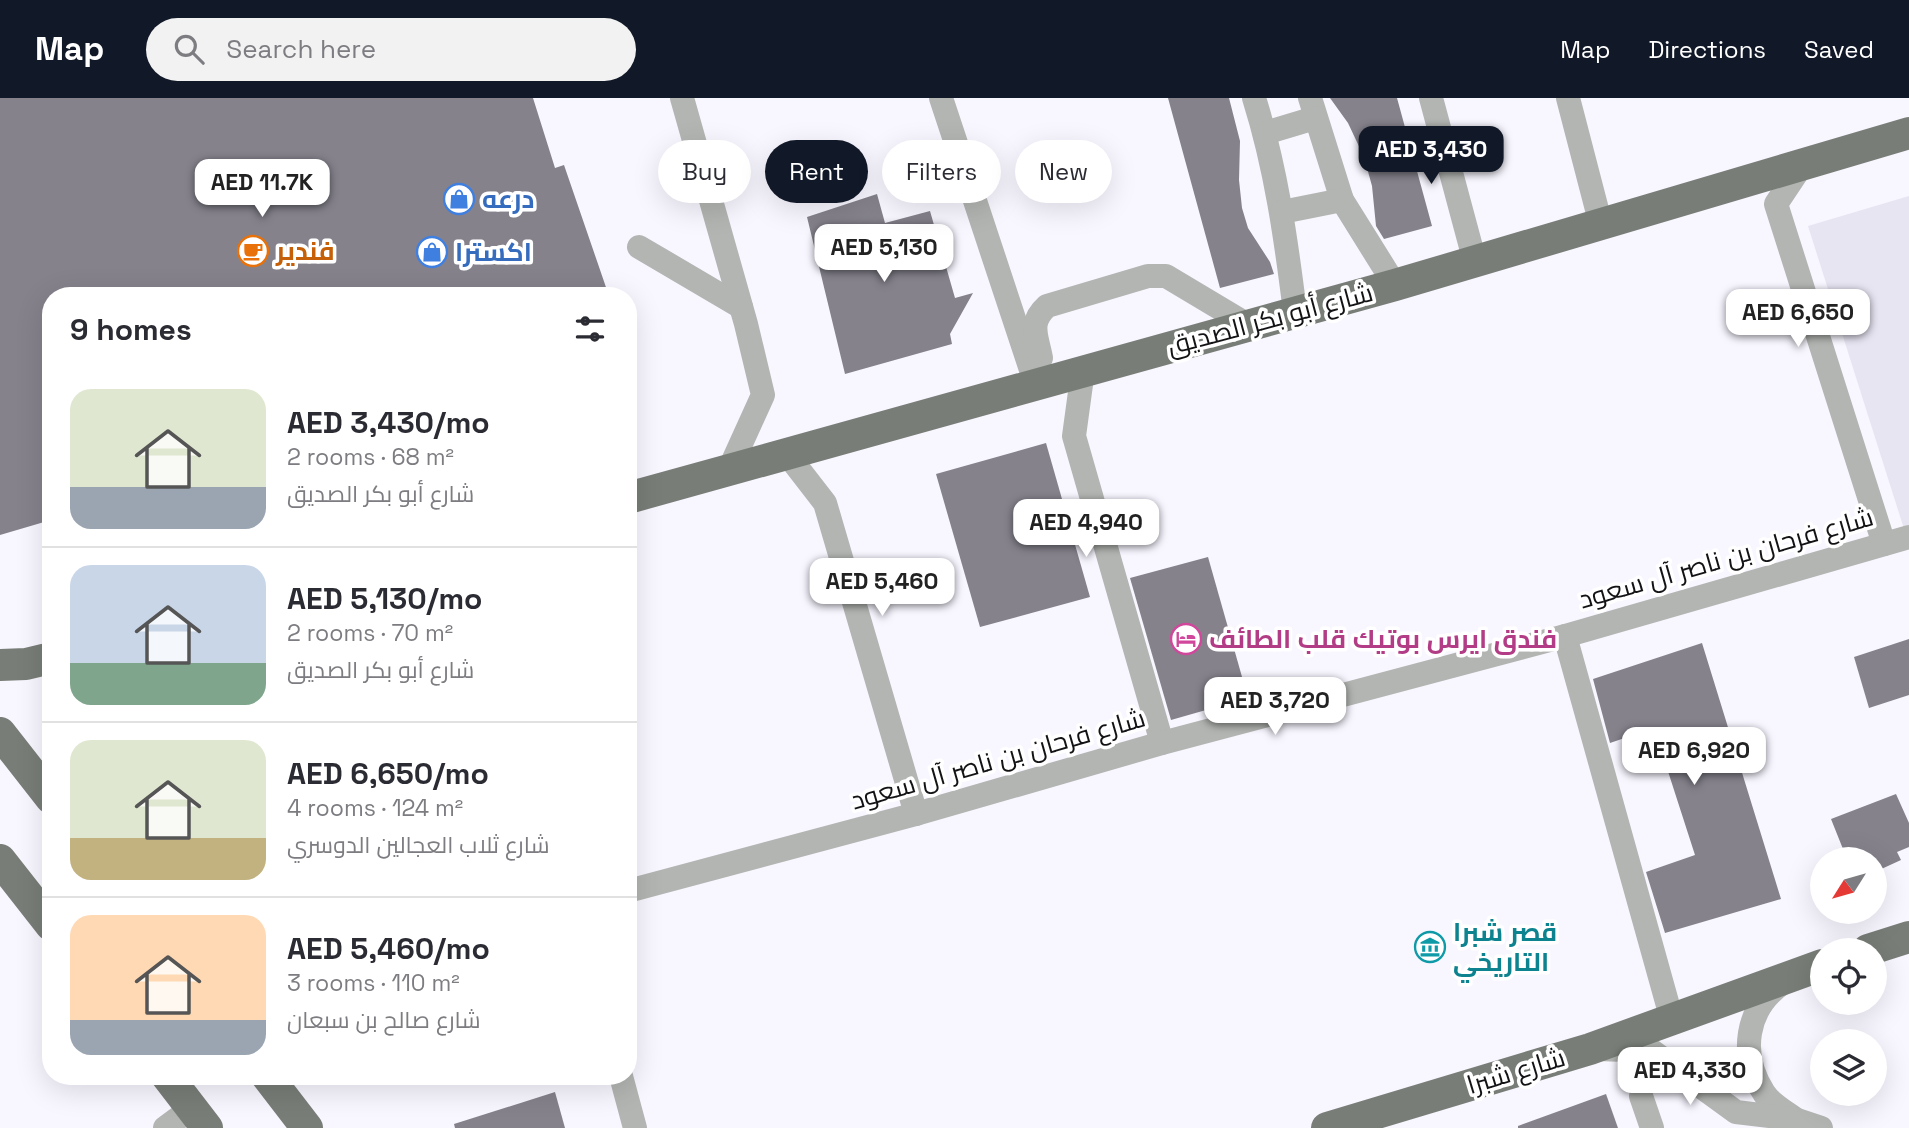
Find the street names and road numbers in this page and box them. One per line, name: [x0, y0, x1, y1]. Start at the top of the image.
street label: شارع أبو بكر الصديق: [1163, 275, 1377, 363]
street label: شارع فرحان بن ناصر آل سعود: [1575, 500, 1877, 616]
street label: شارع فرحان بن ناصر آل سعود: [847, 701, 1149, 817]
street label: شارع شبرا: [1463, 1040, 1569, 1102]

